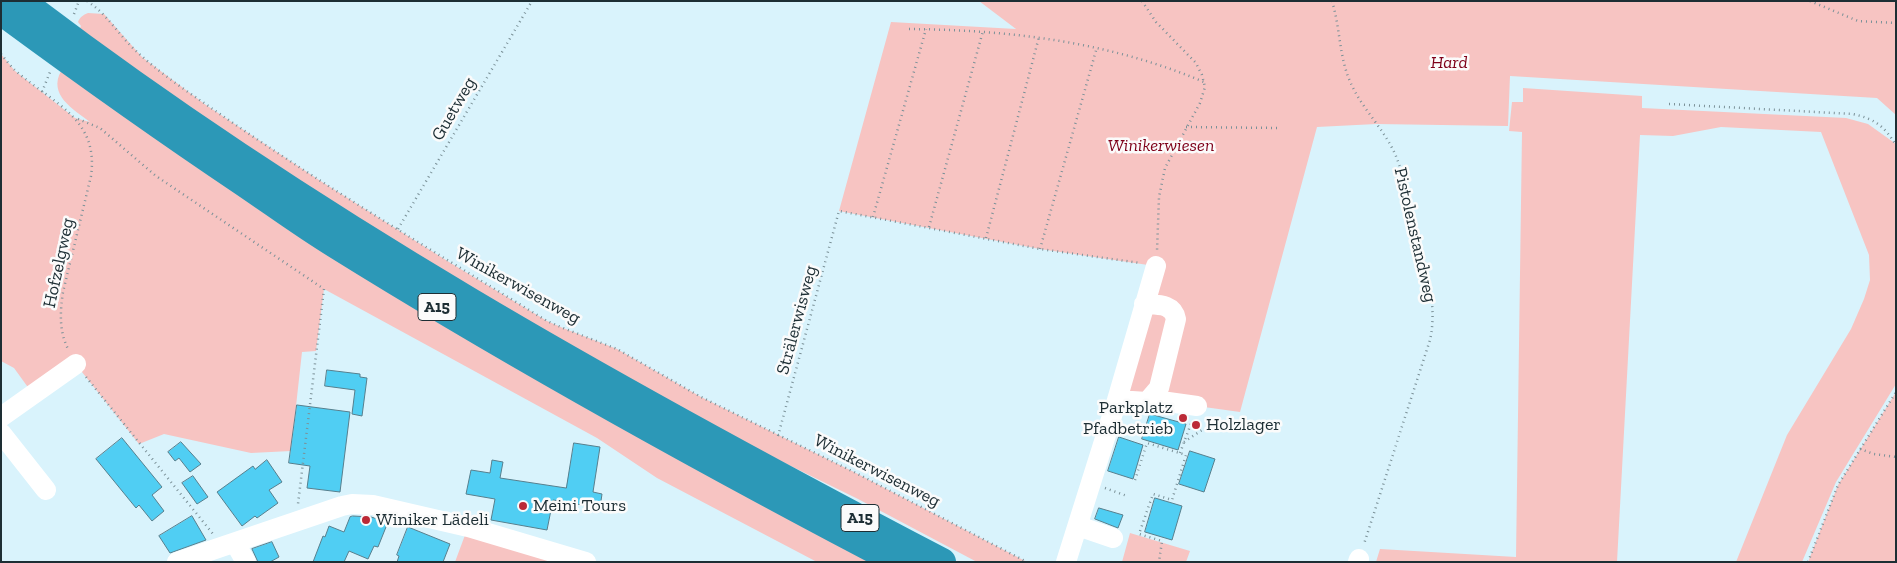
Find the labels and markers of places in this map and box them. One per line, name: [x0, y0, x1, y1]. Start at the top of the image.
place label: Parkplatz Pfadbetrieb: [1083, 397, 1173, 439]
marker: Parkplatz Pfadbetrieb: [1177, 412, 1189, 424]
place label: Holzlager: [1206, 414, 1281, 436]
marker: Holzlager: [1190, 419, 1202, 431]
place label: Meini Tours: [533, 495, 626, 517]
marker: Meini Tours: [517, 500, 529, 512]
place label: Winiker Lädeli: [376, 509, 489, 531]
marker: Winiker Lädeli: [360, 514, 372, 526]

